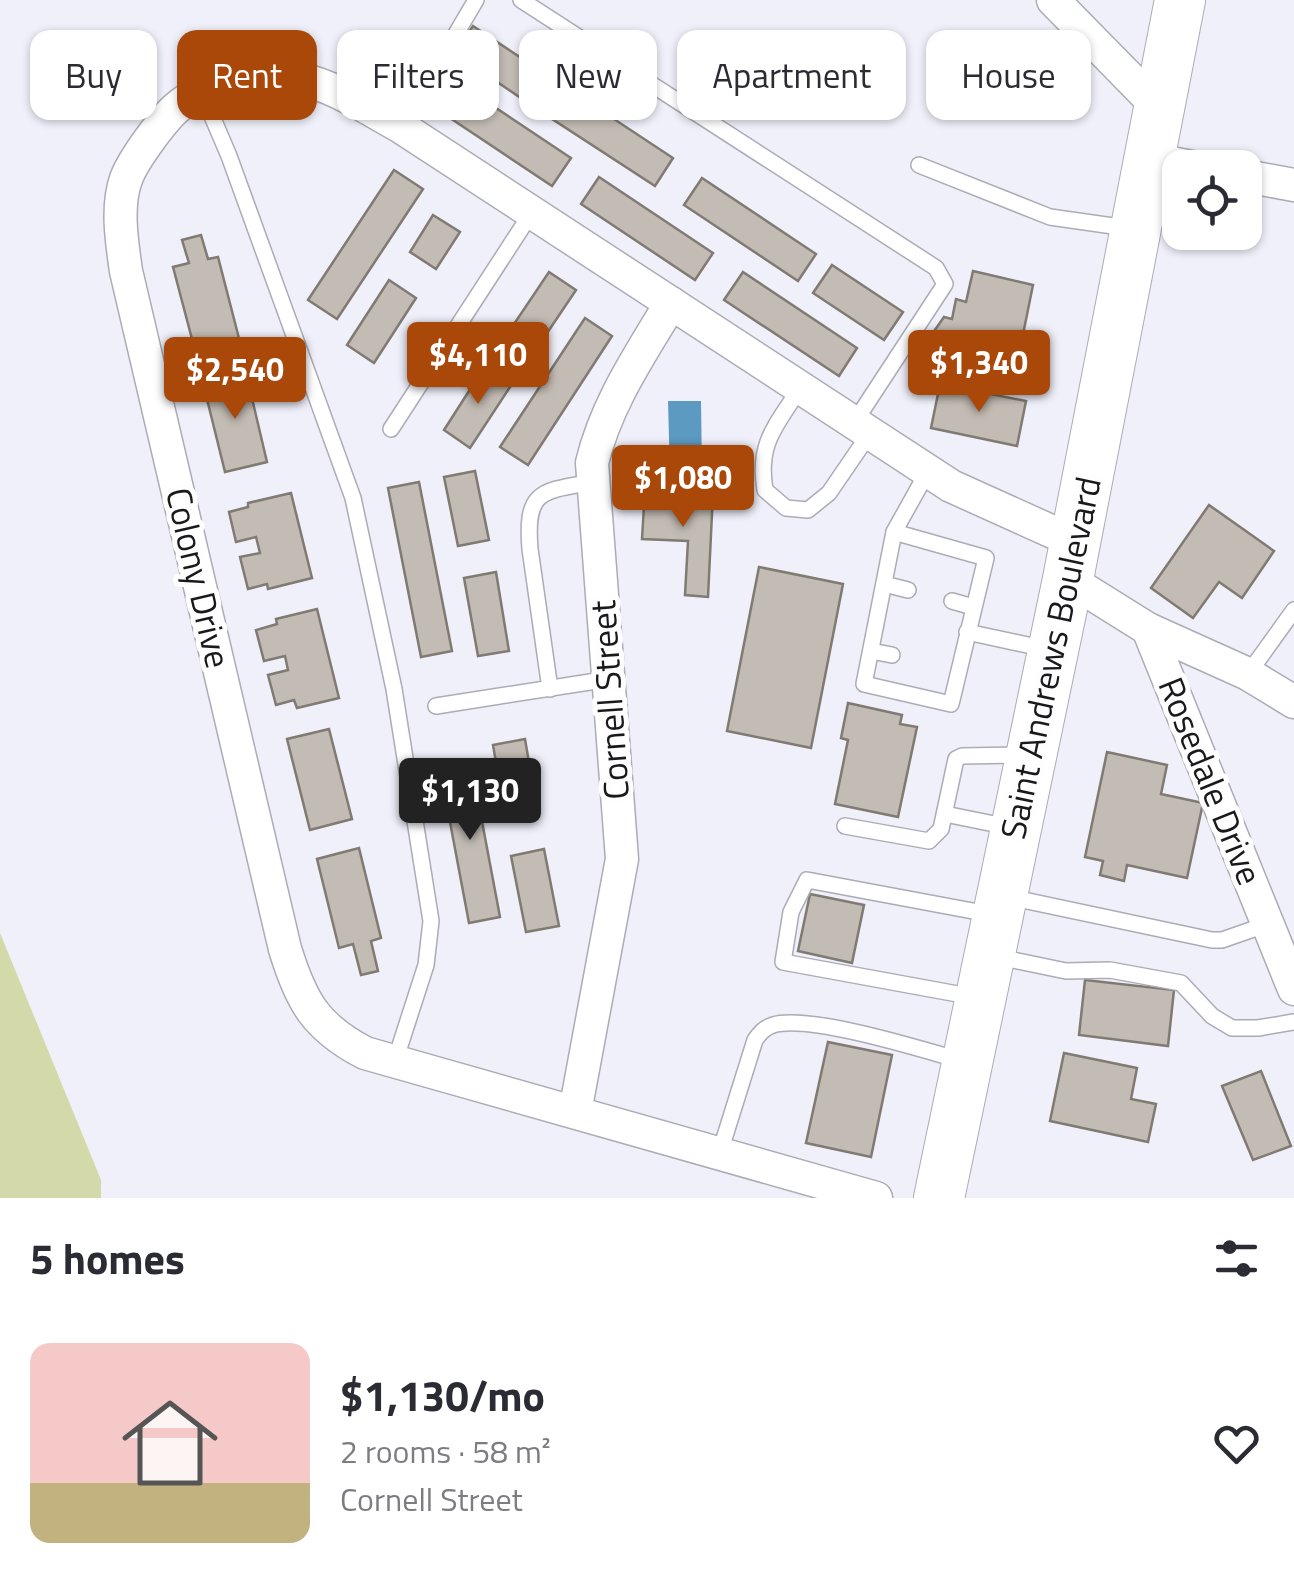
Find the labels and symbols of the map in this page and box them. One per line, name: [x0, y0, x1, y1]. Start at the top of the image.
pin: $4,110: [397, 322, 559, 407]
pin: $1,340: [898, 330, 1060, 415]
pin: $2,540: [154, 337, 316, 422]
pin: $1,080: [602, 445, 764, 530]
street label: Saint Andrews Boulevard: [985, 472, 1115, 844]
street label: Colony Drive: [152, 482, 246, 673]
street label: Cornell Street: [575, 599, 643, 802]
street label: Rosedale Drive: [1145, 669, 1277, 893]
pin: $1,130: [389, 758, 551, 843]

